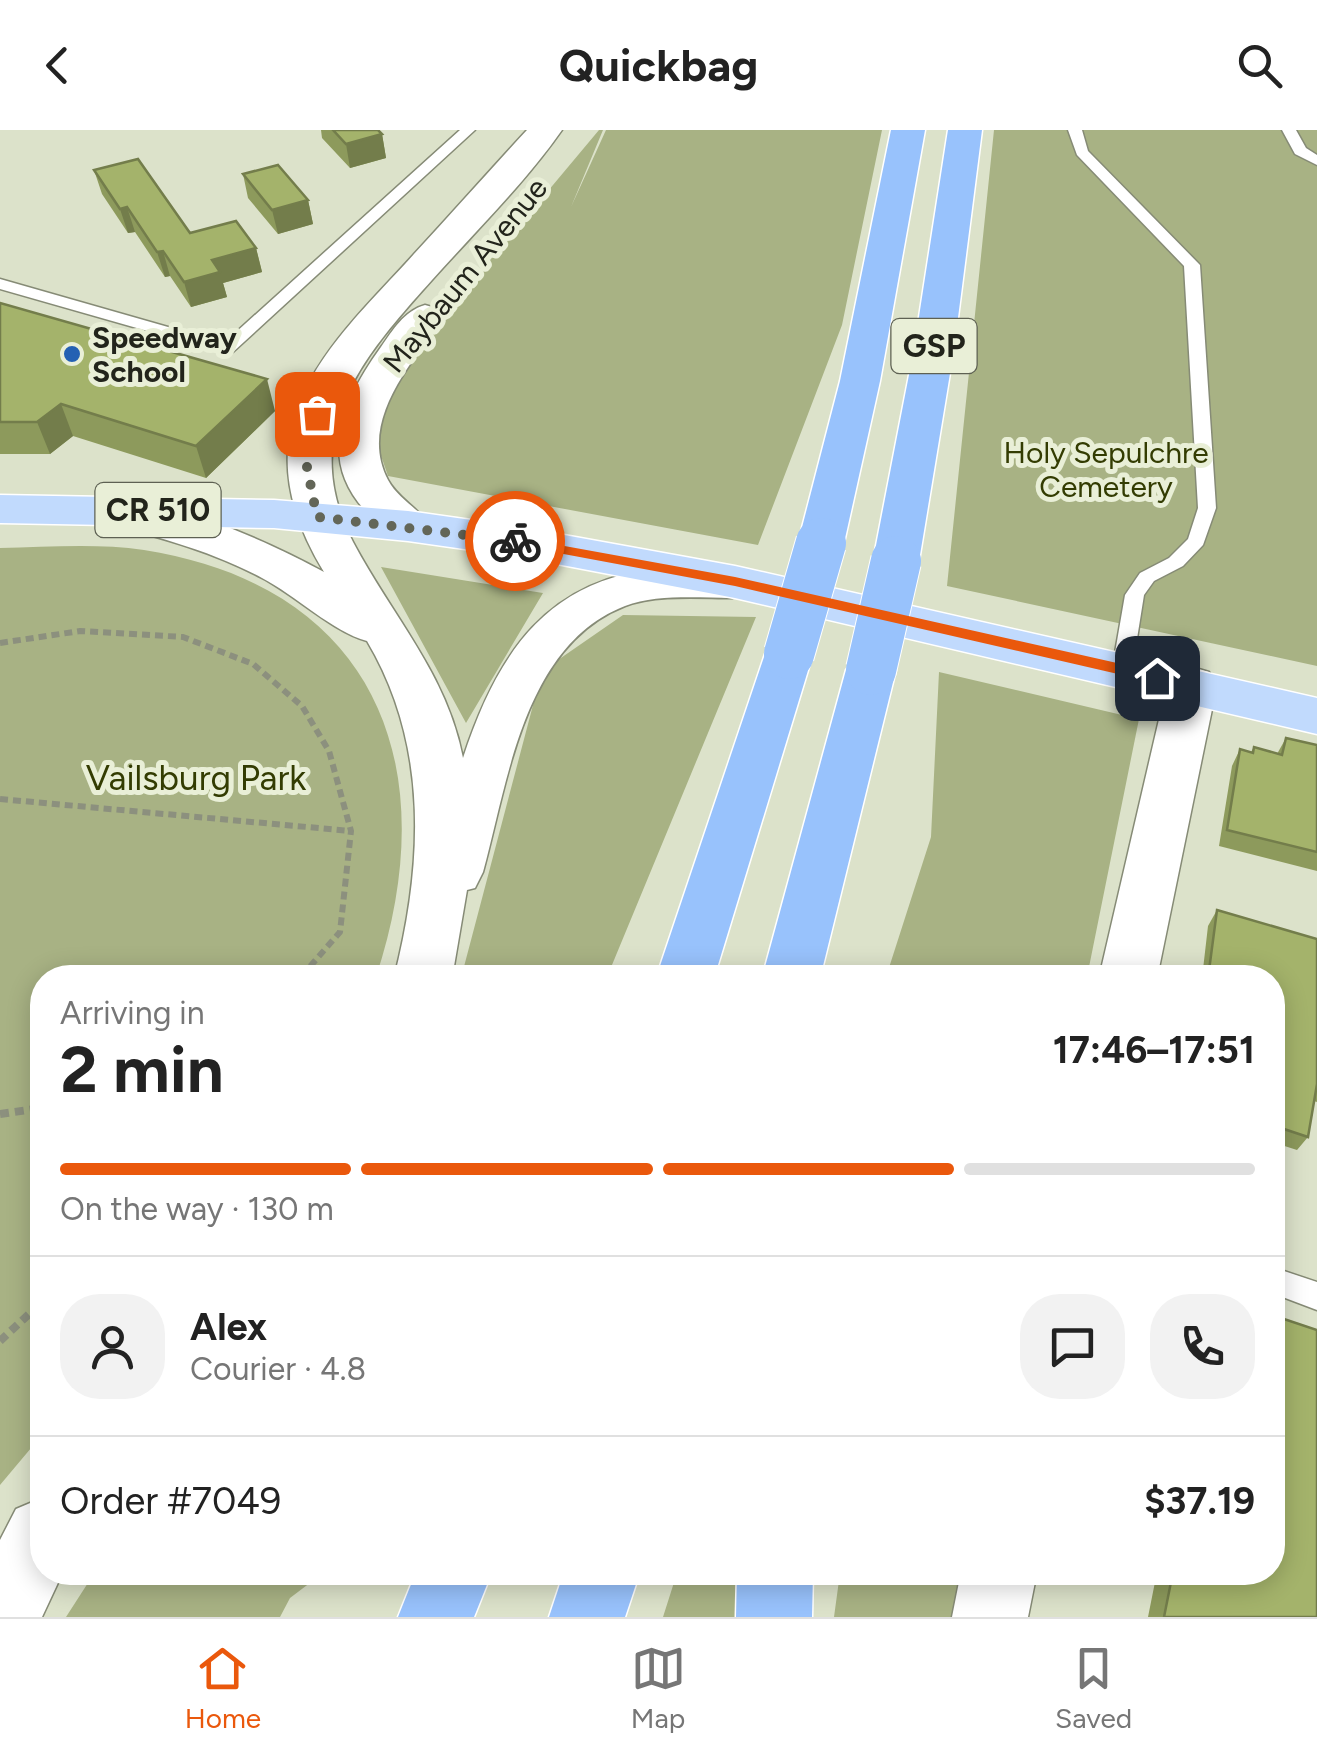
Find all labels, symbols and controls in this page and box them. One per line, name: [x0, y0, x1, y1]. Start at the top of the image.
icon: back: [30, 38, 85, 93]
text: Quickbag: [559, 38, 758, 92]
icon: search: [1232, 38, 1287, 93]
street label: Maybaum Avenue: [375, 170, 555, 380]
place label: Speedway School: [92, 319, 237, 390]
road number: GSP: [892, 319, 976, 373]
marker: Speedway School: [61, 343, 83, 365]
pin: [275, 372, 360, 457]
icon: bag: [290, 387, 345, 442]
park label: Holy Sepulchre Cemetery: [1003, 434, 1209, 505]
road number: CR 510: [96, 483, 220, 537]
courier: [465, 491, 565, 591]
icon: bike: [488, 514, 543, 569]
pin: [1115, 636, 1200, 721]
icon: home: [1130, 651, 1185, 706]
park label: Vailsburg Park: [86, 757, 306, 799]
text: Arriving in: [60, 994, 205, 1032]
text: 17:46–17:51: [1053, 1027, 1255, 1073]
text: 2 min: [60, 1030, 224, 1108]
text: On the way · 130 m: [60, 1190, 334, 1228]
button: person: [60, 1294, 165, 1399]
button: chat: [1020, 1294, 1125, 1399]
button: phone: [1150, 1294, 1255, 1399]
text: Alex: [190, 1304, 267, 1350]
text: Courier · 4.8: [190, 1350, 366, 1388]
text: Order #7049: [60, 1478, 281, 1524]
text: $37.19: [1144, 1478, 1255, 1524]
tab: Home: [185, 1641, 261, 1735]
tab: Map: [631, 1641, 686, 1735]
tab: Saved: [1055, 1641, 1132, 1735]

